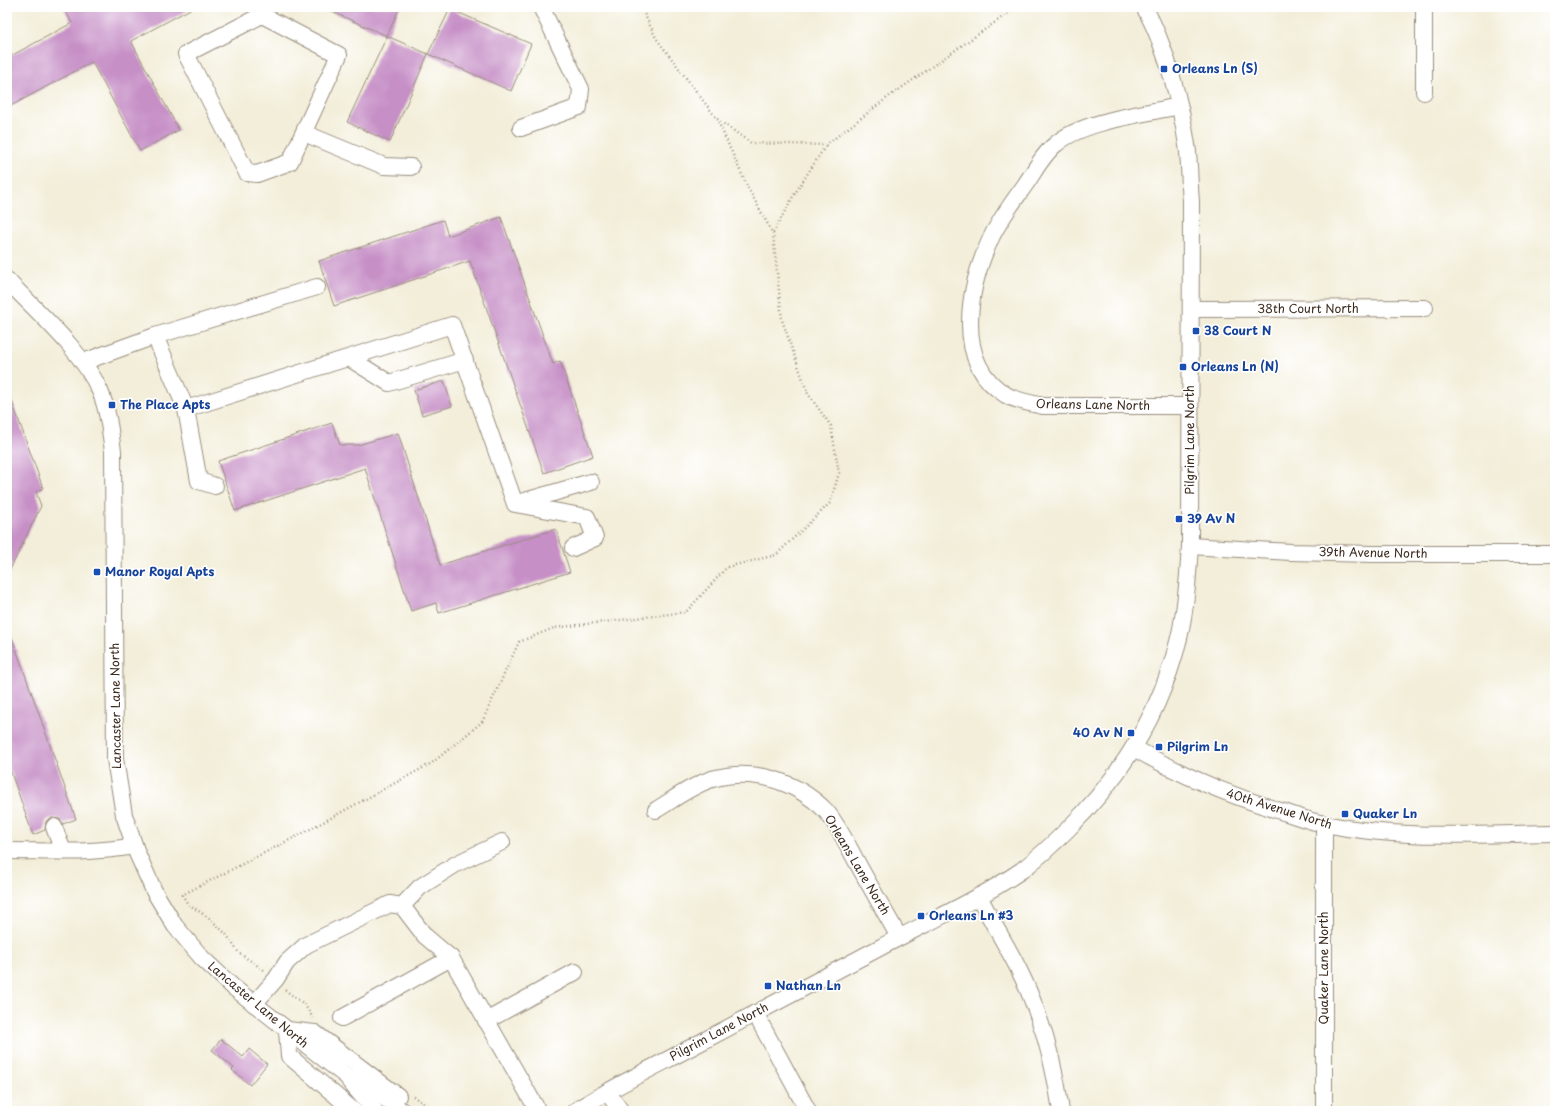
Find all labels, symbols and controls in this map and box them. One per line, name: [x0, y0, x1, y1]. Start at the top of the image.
place label: Orleans Ln (S): [1172, 59, 1258, 77]
marker: Orleans Ln (S): [1159, 64, 1169, 74]
street label: 38th Court North: [1257, 299, 1359, 317]
place label: 38 Court N: [1204, 321, 1271, 339]
marker: 38 Court N: [1191, 326, 1201, 336]
place label: Orleans Ln (N): [1191, 357, 1279, 375]
marker: Orleans Ln (N): [1178, 362, 1188, 372]
street label: Pilgrim Lane North: [1180, 385, 1198, 495]
street label: Orleans Lane North: [1036, 394, 1150, 414]
place label: The Place Apts: [120, 395, 210, 413]
marker: The Place Apts: [107, 400, 117, 410]
place label: 39 Av N: [1187, 509, 1235, 527]
marker: 39 Av N: [1174, 514, 1184, 524]
street label: 39th Avenue North: [1318, 542, 1428, 562]
place label: Manor Royal Apts: [105, 562, 214, 580]
marker: Manor Royal Apts: [92, 567, 102, 577]
street label: Lancaster Lane North: [105, 643, 125, 769]
place label: 40 Av N: [1073, 723, 1123, 741]
marker: 40 Av N: [1126, 728, 1136, 738]
place label: Pilgrim Ln: [1167, 737, 1228, 755]
marker: Pilgrim Ln: [1154, 742, 1164, 752]
street label: 40th Avenue North: [1224, 783, 1335, 833]
place label: Quaker Ln: [1353, 804, 1417, 822]
marker: Quaker Ln: [1340, 809, 1350, 819]
street label: Orleans Lane North: [821, 811, 895, 918]
place label: Orleans Ln #3: [929, 906, 1014, 924]
marker: Orleans Ln #3: [916, 911, 926, 921]
street label: Quaker Lane North: [1314, 912, 1332, 1024]
street label: Lancaster Lane North: [205, 957, 313, 1052]
place label: Nathan Ln: [776, 976, 841, 994]
marker: Nathan Ln: [763, 981, 773, 991]
street label: Pilgrim Lane North: [666, 997, 771, 1065]

